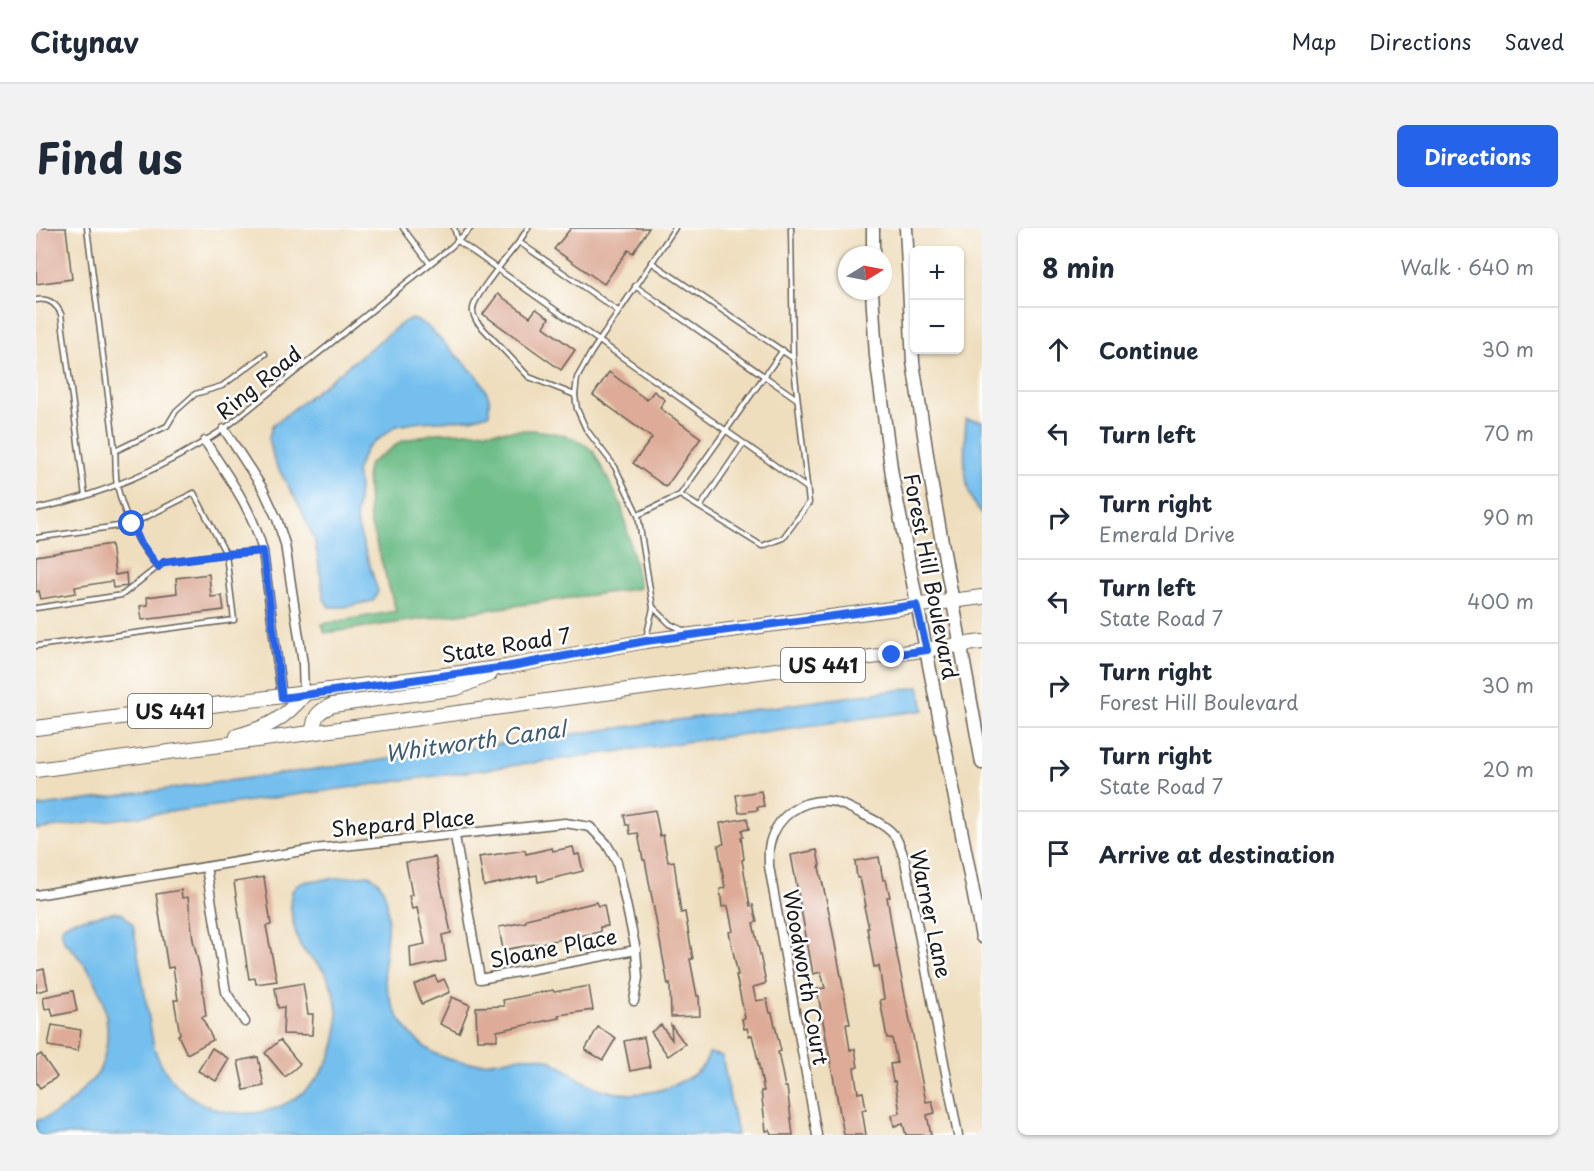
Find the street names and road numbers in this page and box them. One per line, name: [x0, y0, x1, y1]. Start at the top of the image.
street label: Ring Road: [208, 337, 308, 427]
street label: Forest Hill Boulevard: [896, 470, 968, 682]
street label: State Road 7: [439, 618, 573, 670]
road number: US 441: [781, 648, 865, 682]
road number: US 441: [128, 694, 212, 728]
street label: Shepard Place: [330, 800, 476, 844]
street label: Warner Lane: [903, 847, 961, 981]
street label: Woodworth Court: [776, 887, 838, 1067]
street label: Sloane Place: [487, 919, 619, 975]

